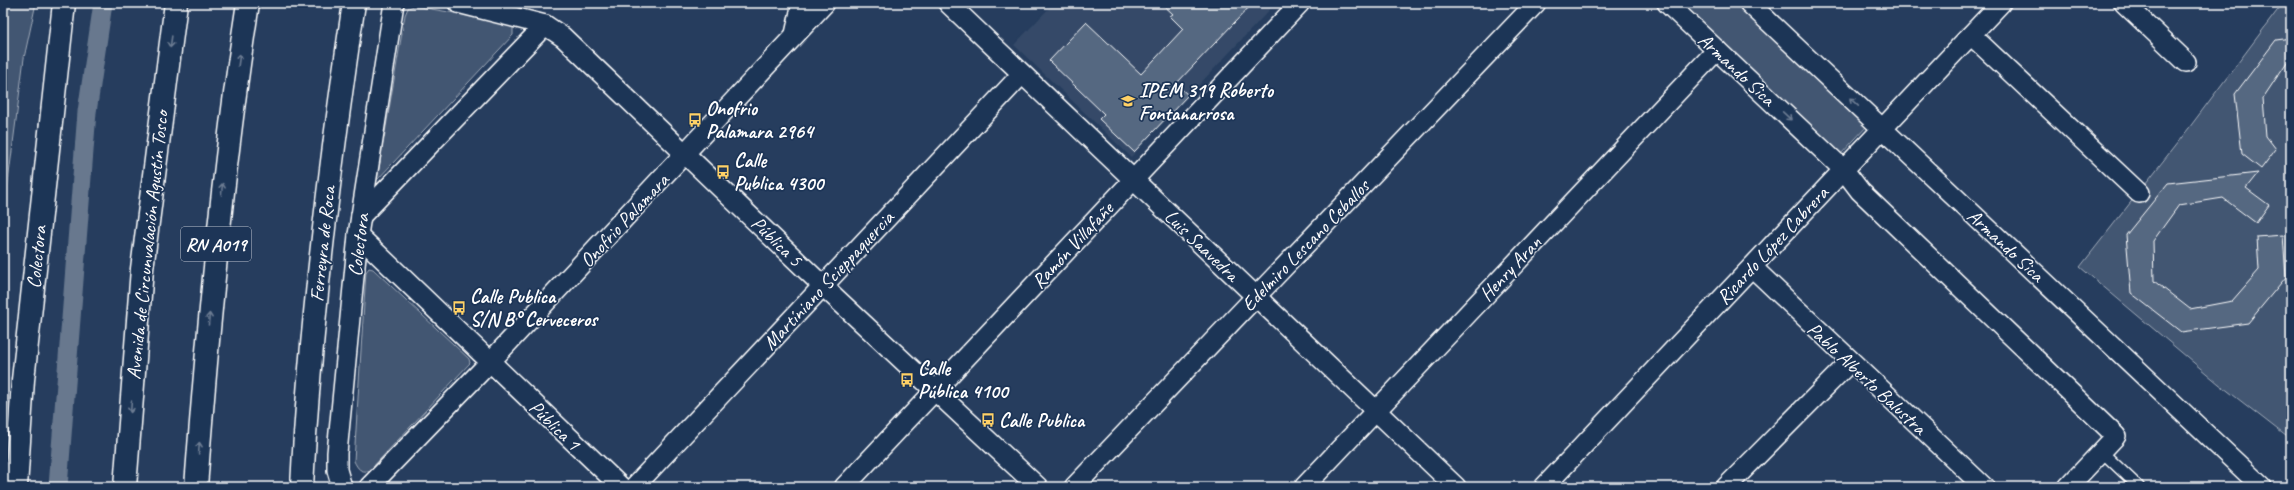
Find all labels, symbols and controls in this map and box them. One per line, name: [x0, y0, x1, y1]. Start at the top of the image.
street label: Armando Sica: [1693, 27, 1781, 112]
one-way arrow: [167, 35, 174, 48]
one-way arrow: [235, 54, 243, 67]
place label: IPEM 319 Roberto Fontanarrosa: [1139, 78, 1275, 126]
school or university icon: IPEM 319 Roberto Fontanarrosa: [1120, 93, 1136, 109]
place label: Onofrio Palamara 2964: [706, 96, 816, 144]
one-way arrow: [1849, 97, 1859, 107]
street label: Avenida de Circunvalación Agustín Tosco: [121, 108, 174, 381]
bus stop icon: Onofrio Palamara 2964: [687, 112, 703, 128]
one-way arrow: [1782, 112, 1792, 121]
place label: Calle Publica 4300: [734, 148, 825, 196]
bus stop icon: Calle Publica 4300: [715, 164, 731, 180]
street label: Onofrio Palamara: [574, 167, 675, 273]
street label: Edelmiro Lescano Ceballos: [1236, 173, 1376, 317]
street label: Ricardo López Cabrera: [1711, 180, 1835, 310]
one-way arrow: [218, 183, 226, 196]
street label: Ferreyra de Roca: [304, 183, 341, 303]
street label: Ramón Villafañe: [1026, 196, 1120, 294]
street label: Armando Sica: [1962, 203, 2050, 288]
street label: Luis Saavedra: [1159, 204, 1245, 288]
street label: Martíniano Scieppaquercia: [757, 205, 900, 355]
street label: Colectora: [342, 211, 375, 278]
street label: Pública 5: [746, 211, 808, 273]
street label: Colectora: [21, 223, 52, 290]
road number: RN A019: [181, 227, 251, 261]
street label: Henry Aran: [1474, 230, 1548, 306]
place label: Calle Publica S/N B° Cerveceros: [470, 284, 599, 332]
bus stop icon: Calle Publica S/N B° Cerveceros: [451, 300, 467, 316]
one-way arrow: [205, 312, 213, 325]
street label: Pablo Alberto Balustra: [1802, 317, 1932, 441]
place label: Calle Pública 4100: [918, 356, 1010, 404]
bus stop icon: Calle Pública 4100: [899, 372, 915, 388]
street label: Pública 1: [524, 395, 586, 457]
one-way arrow: [127, 400, 134, 413]
place label: Calle Publica: [999, 408, 1086, 433]
bus stop icon: Calle Publica: [980, 412, 996, 428]
one-way arrow: [195, 442, 202, 455]

